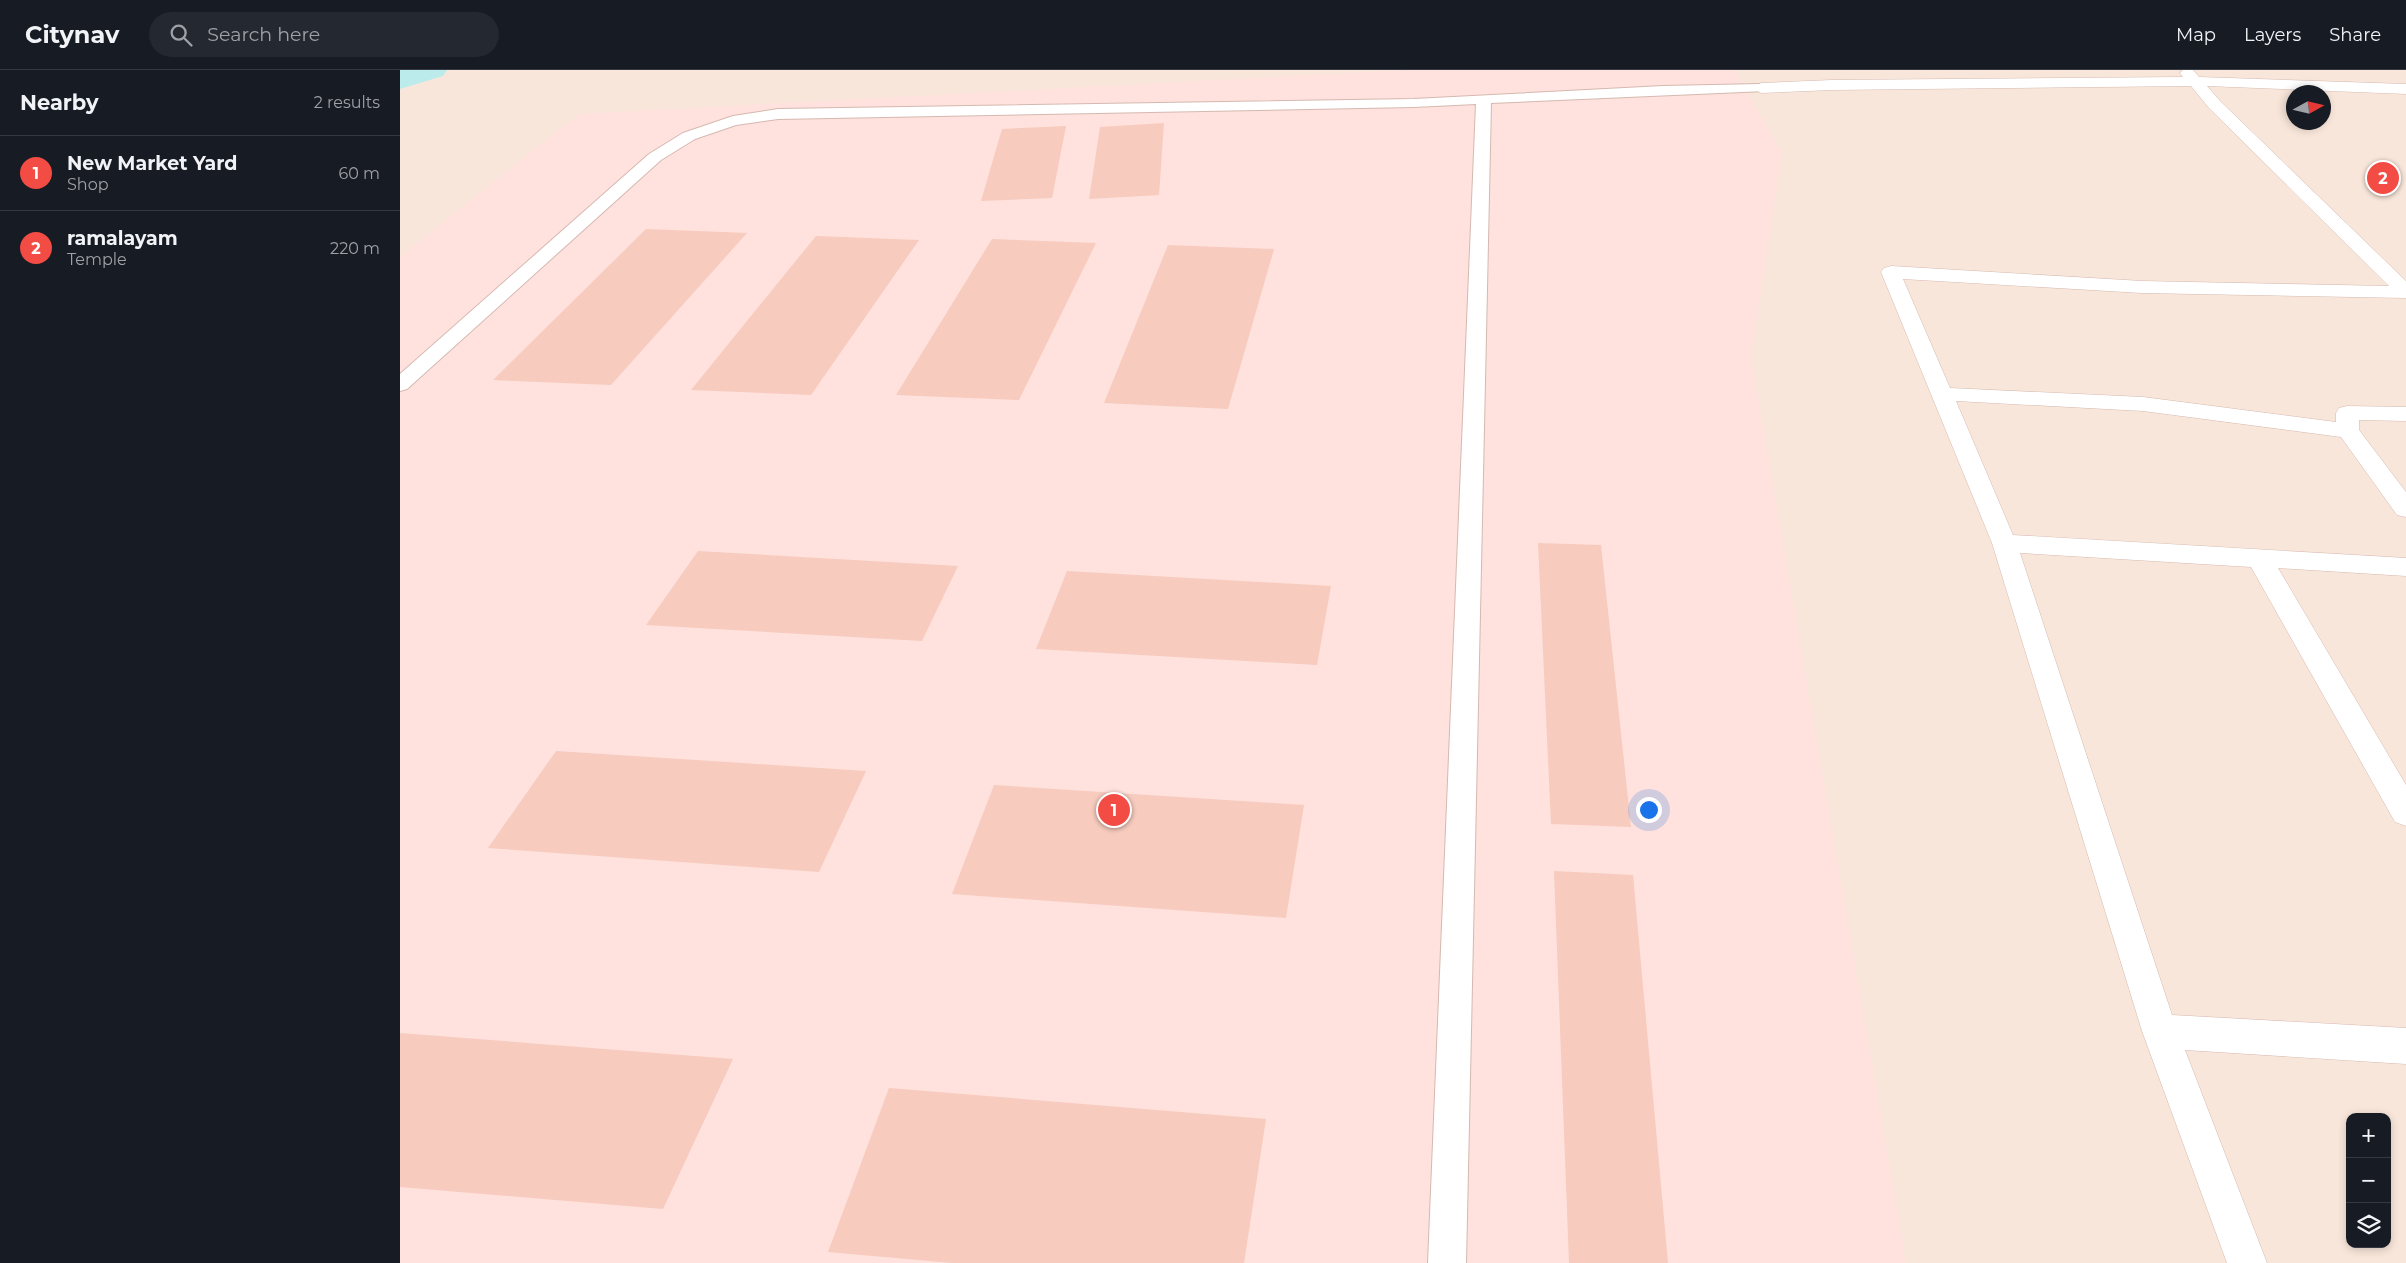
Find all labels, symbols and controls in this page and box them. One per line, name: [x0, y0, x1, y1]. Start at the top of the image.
search box: [149, 12, 499, 57]
text: Citynav: [25, 20, 119, 49]
icon: search: [167, 21, 195, 49]
text: Search here: [207, 23, 320, 46]
text: Map: [2176, 24, 2216, 46]
text: Layers: [2244, 24, 2301, 46]
text: Share: [2329, 24, 2381, 46]
north arrow: [2286, 85, 2331, 130]
text: Nearby: [20, 90, 99, 115]
text: 2 results: [314, 93, 380, 112]
text: New Market Yard: [67, 152, 237, 175]
pin: 2: [2367, 159, 2399, 197]
text: 1: [33, 164, 39, 183]
text: 60 m: [338, 164, 380, 183]
text: Shop: [67, 175, 109, 194]
text: ramalayam: [67, 227, 178, 250]
text: 2: [31, 239, 41, 258]
text: 220 m: [330, 239, 380, 258]
text: Temple: [67, 250, 127, 269]
pin: 1: [1098, 791, 1130, 829]
your location: [1636, 797, 1662, 823]
map controls: [2346, 1113, 2391, 1248]
button: +: [2346, 1113, 2391, 1158]
button: −: [2346, 1158, 2391, 1203]
button: layers: [2346, 1203, 2391, 1248]

